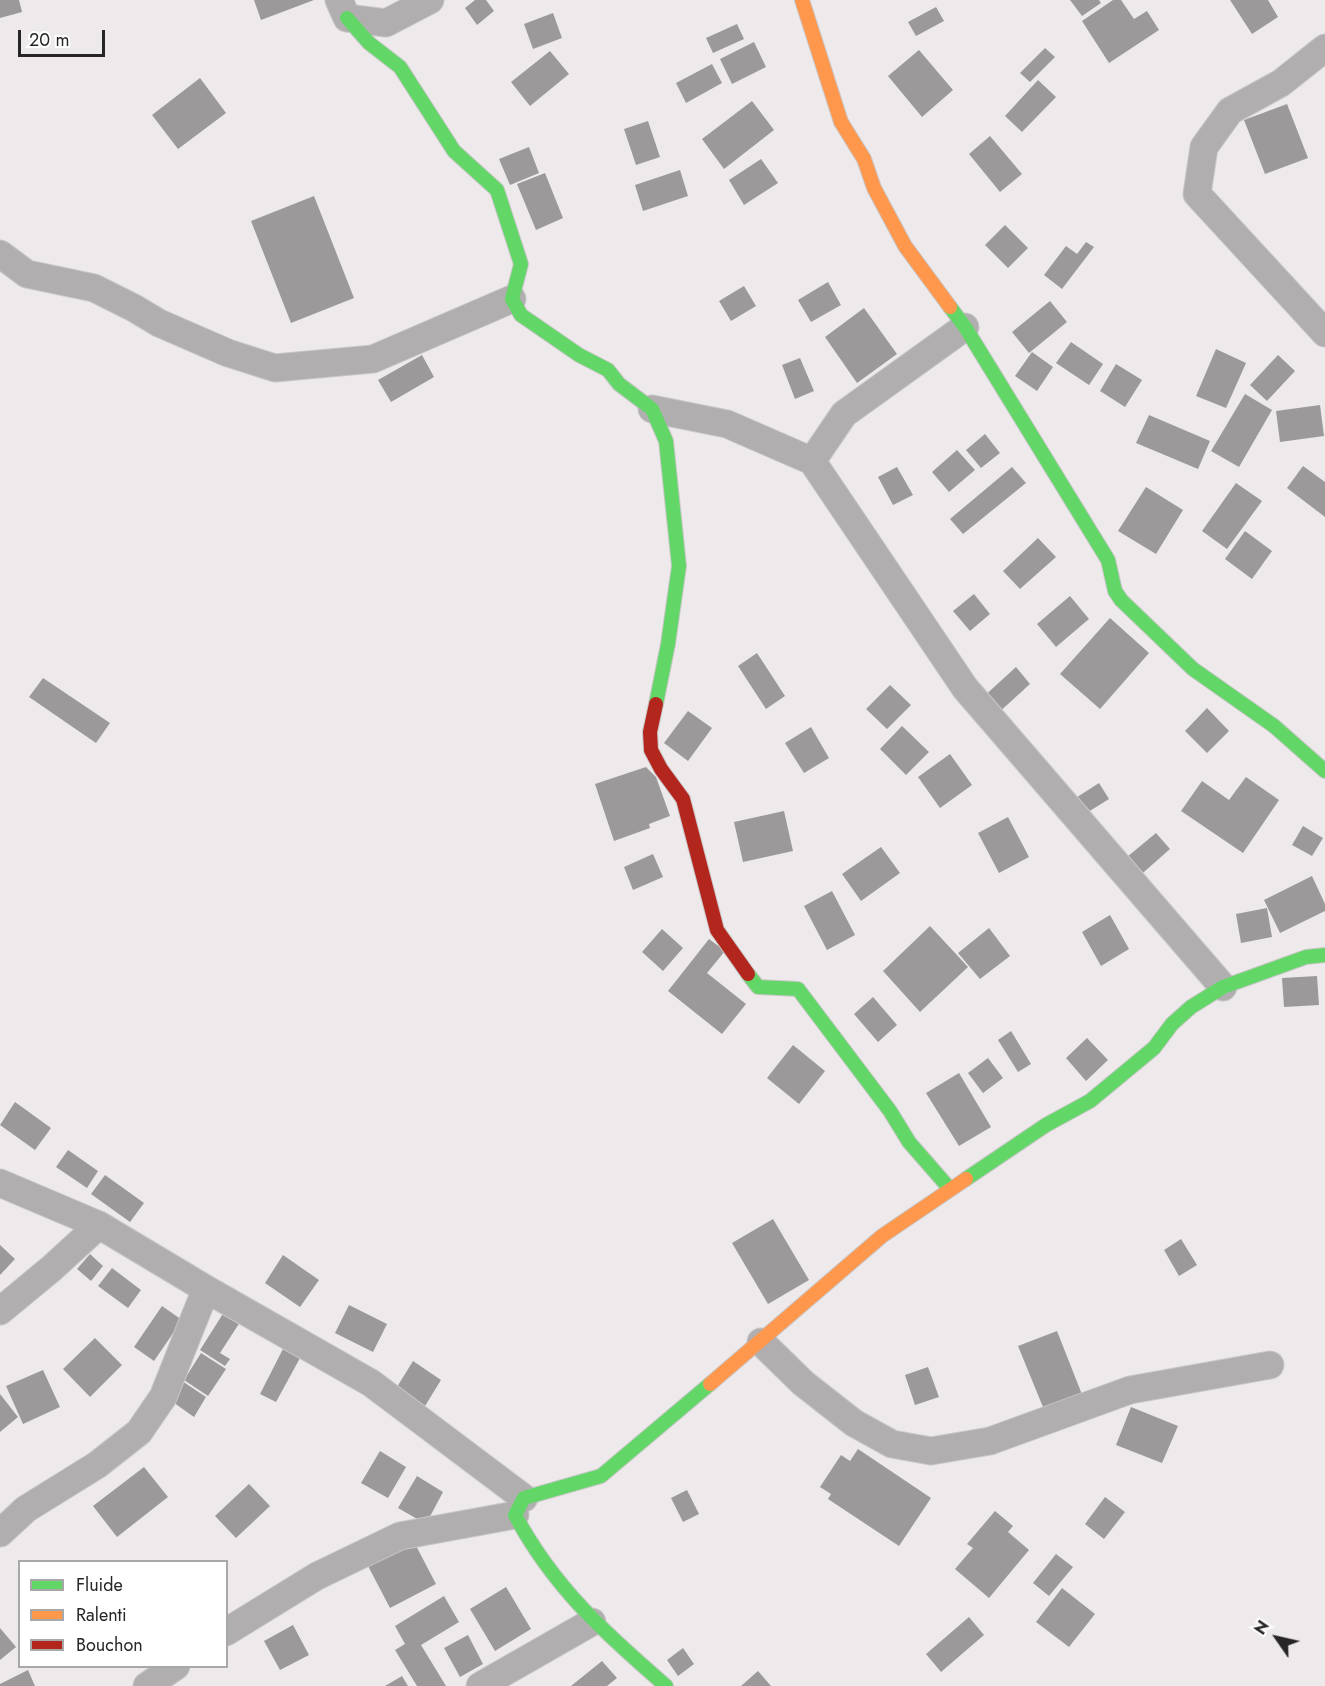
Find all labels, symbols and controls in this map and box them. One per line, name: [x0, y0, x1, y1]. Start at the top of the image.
scale bar: [21, 18, 108, 56]
text: 20 m: [29, 27, 69, 53]
legend: [18, 1560, 228, 1668]
text: Fluide: [76, 1572, 123, 1598]
text: Ralenti: [76, 1602, 127, 1628]
north arrow: [1247, 1608, 1307, 1668]
text: N: [1249, 1616, 1275, 1639]
text: Bouchon: [76, 1632, 143, 1658]

